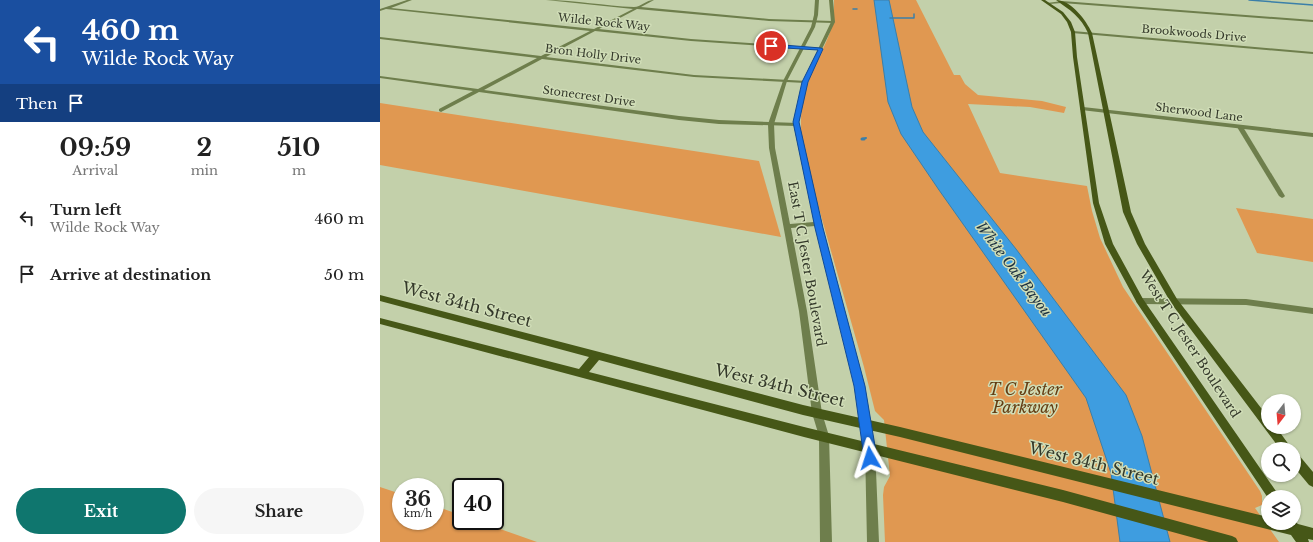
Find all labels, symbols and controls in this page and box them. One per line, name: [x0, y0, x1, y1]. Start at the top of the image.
street label: Wilde Rock Way: [556, 10, 651, 34]
text: 460 m: [82, 13, 179, 48]
icon: left: [16, 16, 68, 68]
street label: Brookwoods Drive: [1141, 21, 1247, 45]
pin: [754, 29, 788, 63]
icon: arrive: [760, 35, 782, 57]
street label: Bron Holly Drive: [544, 41, 642, 67]
text: Wilde Rock Way: [82, 48, 234, 70]
street label: Stonecrest Drive: [542, 83, 636, 109]
icon: arrive: [65, 92, 87, 114]
text: Then: [16, 94, 57, 113]
street label: Sherwood Lane: [1154, 100, 1244, 124]
text: 09:59: [60, 133, 131, 162]
text: 2: [197, 133, 212, 162]
text: 510: [278, 133, 320, 162]
text: Arrival: [72, 162, 118, 179]
text: min: [191, 162, 218, 179]
text: m: [292, 162, 306, 179]
street label: East T C Jester Boulevard: [784, 180, 830, 348]
text: Turn left: [50, 200, 121, 219]
icon: left: [16, 207, 38, 229]
text: 460 m: [314, 209, 364, 228]
water label: White Oak Bayou: [972, 218, 1056, 320]
text: Wilde Rock Way: [50, 219, 160, 236]
icon: arrive: [16, 263, 38, 285]
text: Arrive at destination: [50, 265, 211, 284]
text: 50 m: [324, 265, 364, 284]
street label: West T C Jester Boulevard: [1135, 266, 1244, 421]
street label: West 34th Street: [399, 277, 534, 331]
street label: West 34th Street: [712, 359, 847, 411]
park label: T C Jester Parkway: [988, 379, 1063, 417]
north arrow: [1261, 394, 1301, 434]
map controls: [1261, 394, 1301, 530]
position arrow: [849, 437, 891, 479]
street label: West 34th Street: [1026, 437, 1161, 489]
button: search: [1261, 442, 1301, 482]
speed limit sign: 40: [452, 478, 504, 530]
text: 36: [405, 487, 431, 511]
button: Exit: [16, 488, 186, 534]
button: Share: [194, 488, 364, 534]
button: layers: [1261, 490, 1301, 530]
text: km/h: [404, 507, 432, 520]

